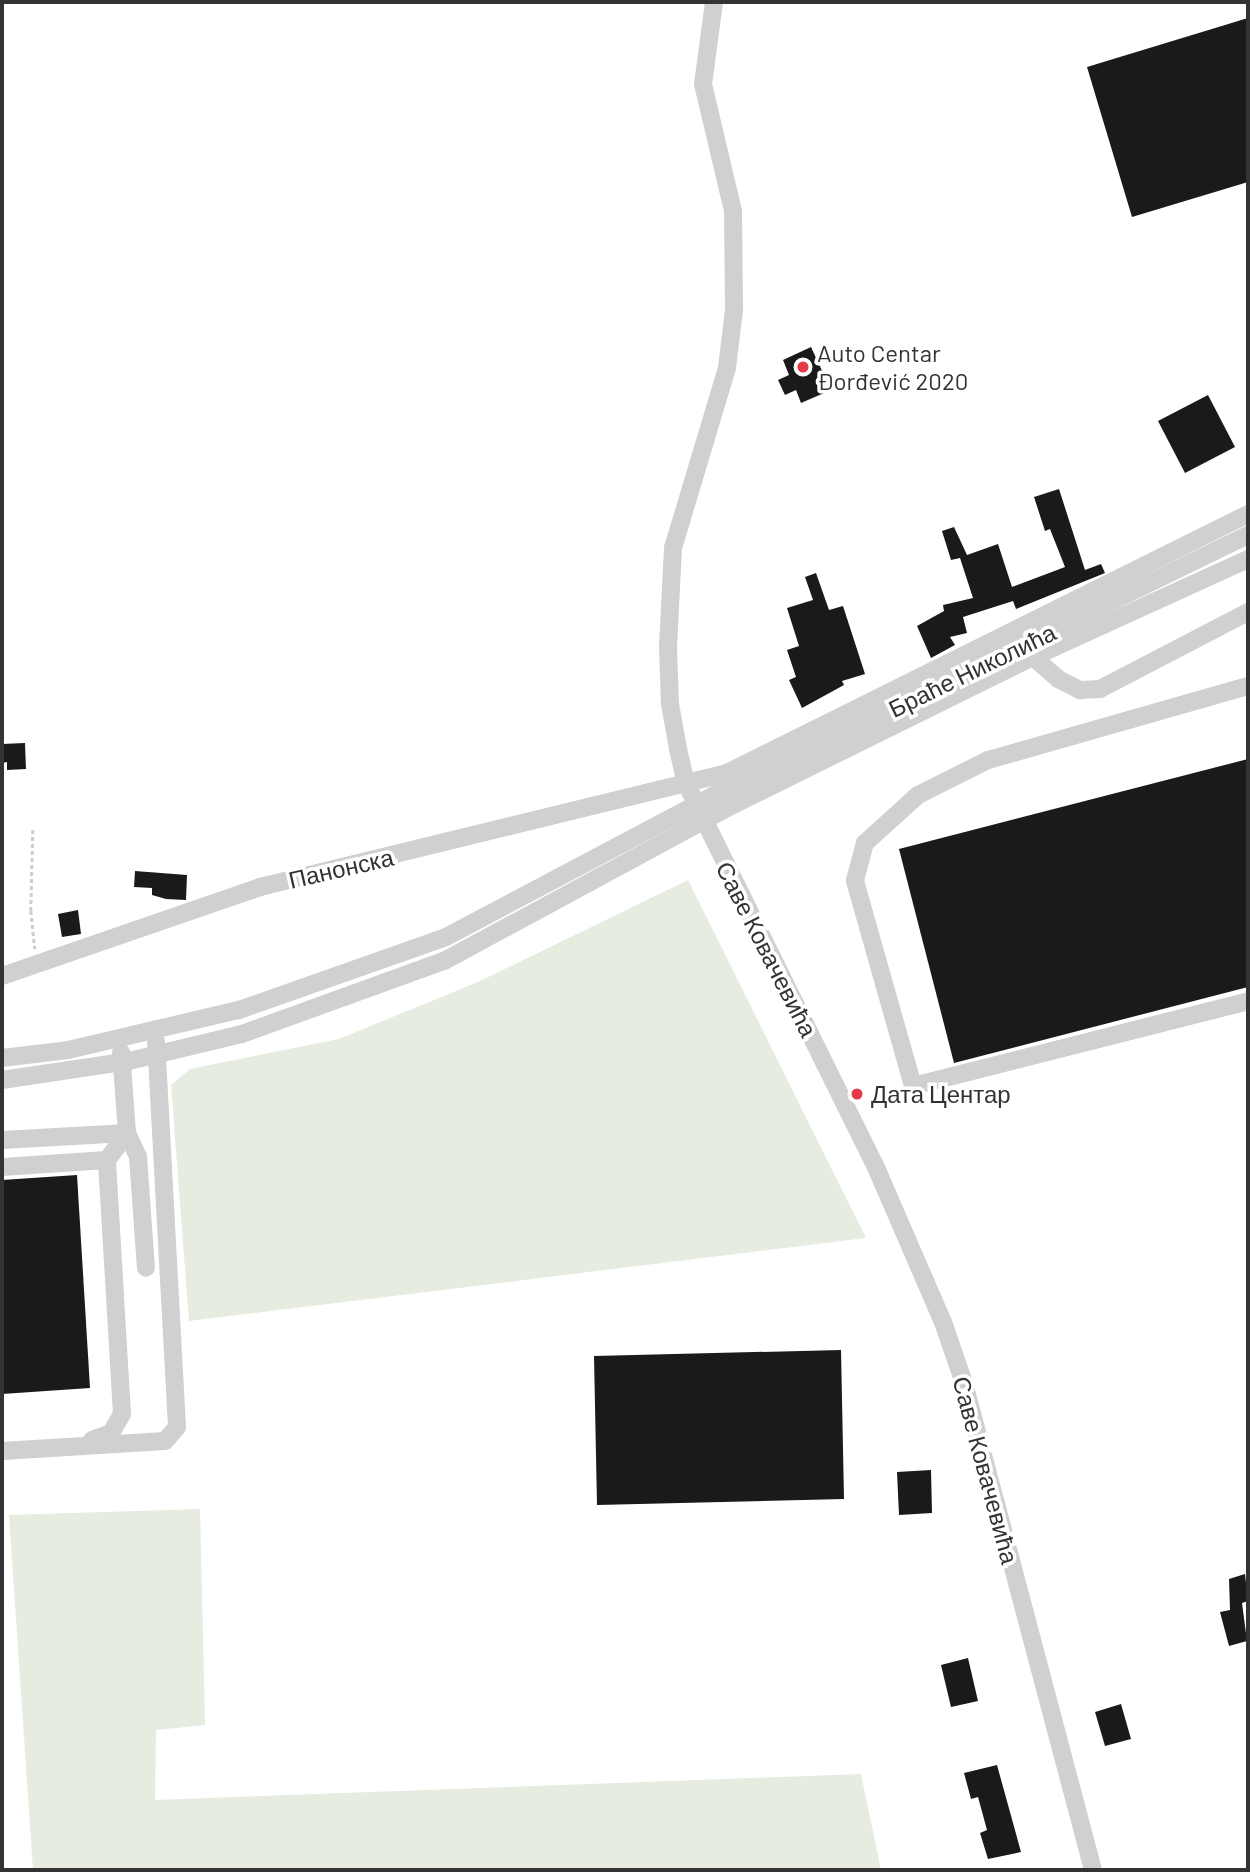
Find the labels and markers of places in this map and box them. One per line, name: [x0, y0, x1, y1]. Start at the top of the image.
place label: Auto Centar Đorđević 2020: [817, 339, 968, 395]
marker: Auto Centar Đorđević 2020: [795, 359, 811, 375]
place label: Дата Центар: [871, 1080, 1011, 1108]
marker: Дата Центар: [849, 1086, 865, 1102]

